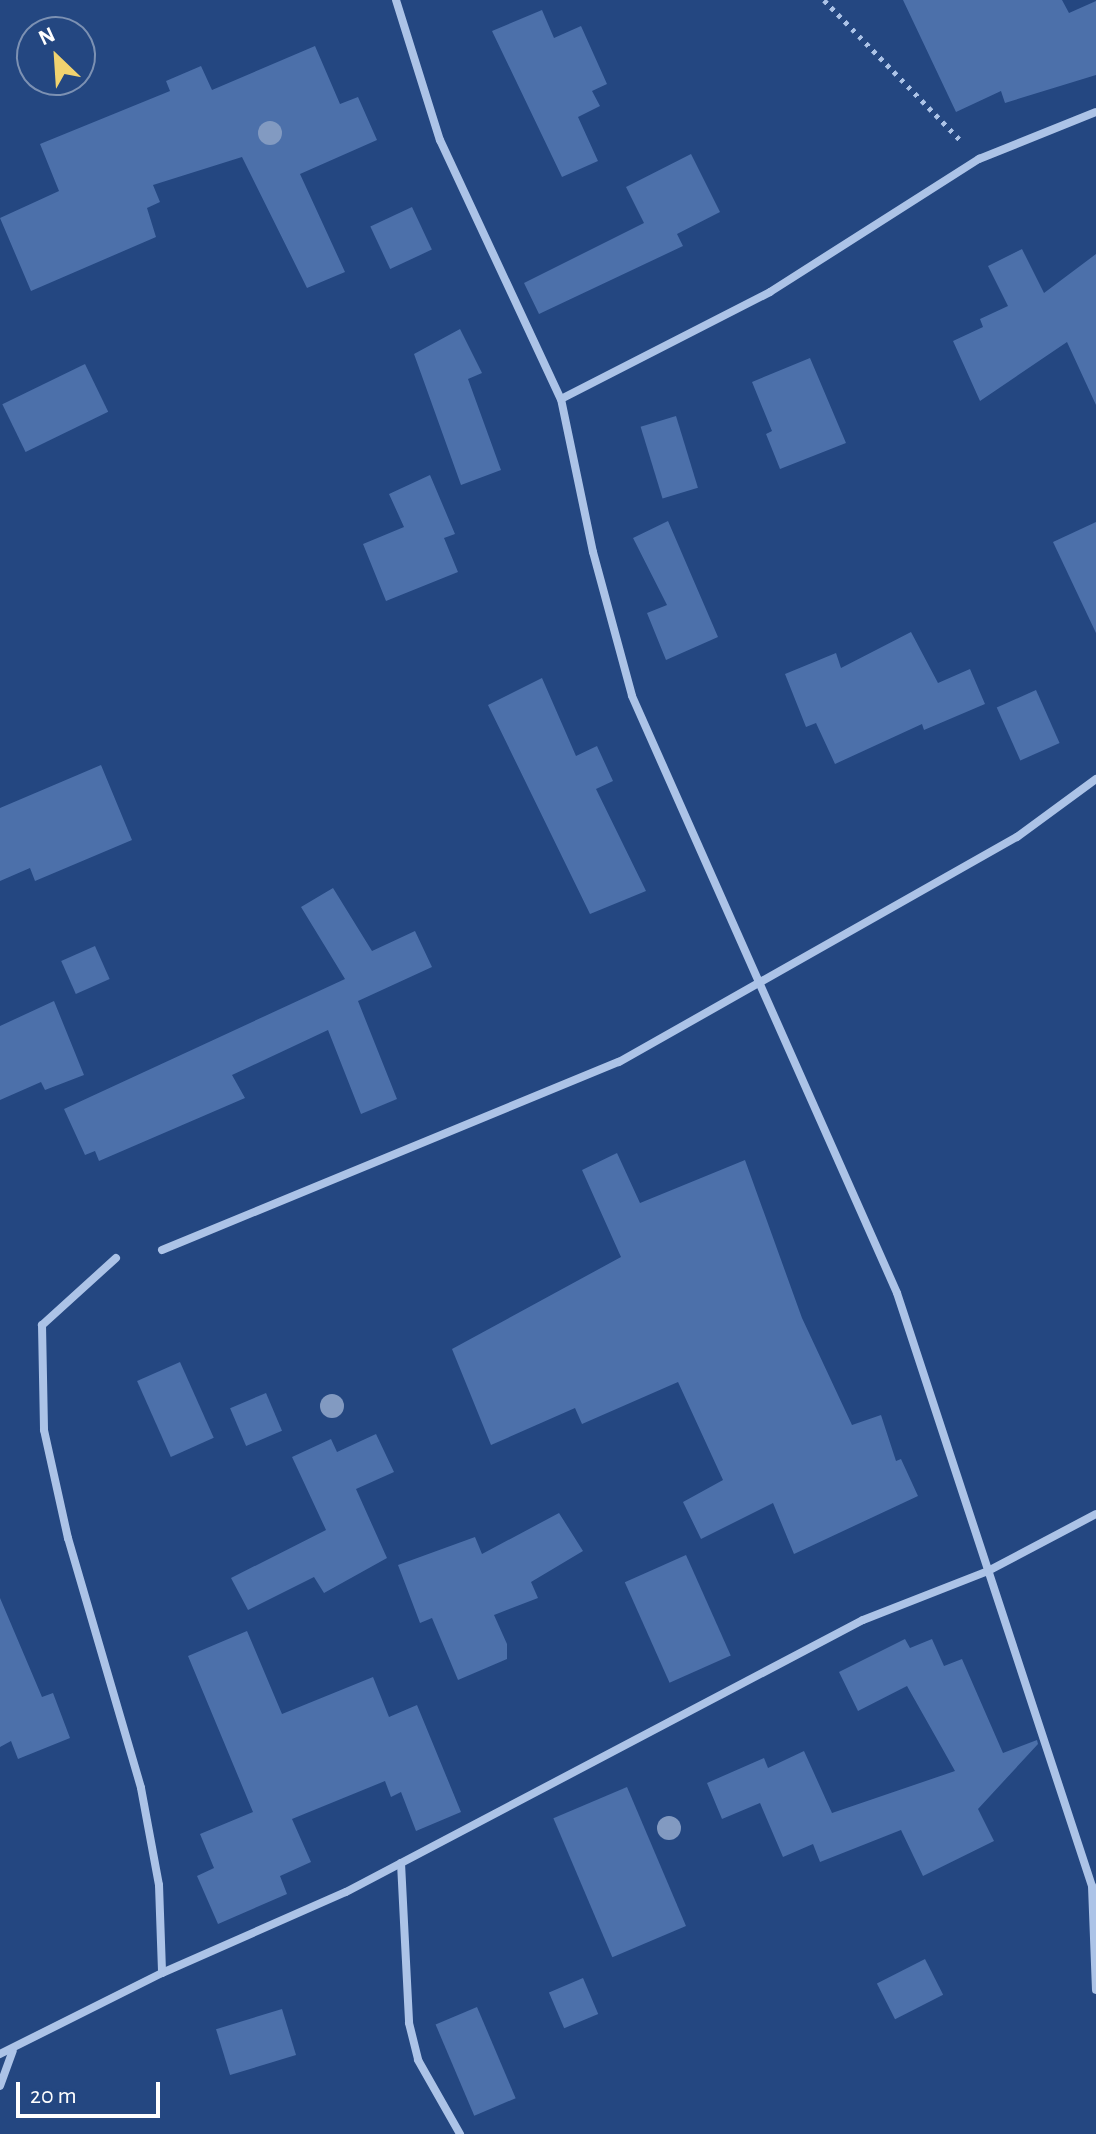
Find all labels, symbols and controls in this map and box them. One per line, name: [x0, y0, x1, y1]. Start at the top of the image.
north arrow: [16, 16, 96, 96]
text: N: [35, 23, 58, 49]
scale bar: [20, 2066, 164, 2116]
text: 20 m: [30, 2084, 77, 2108]

